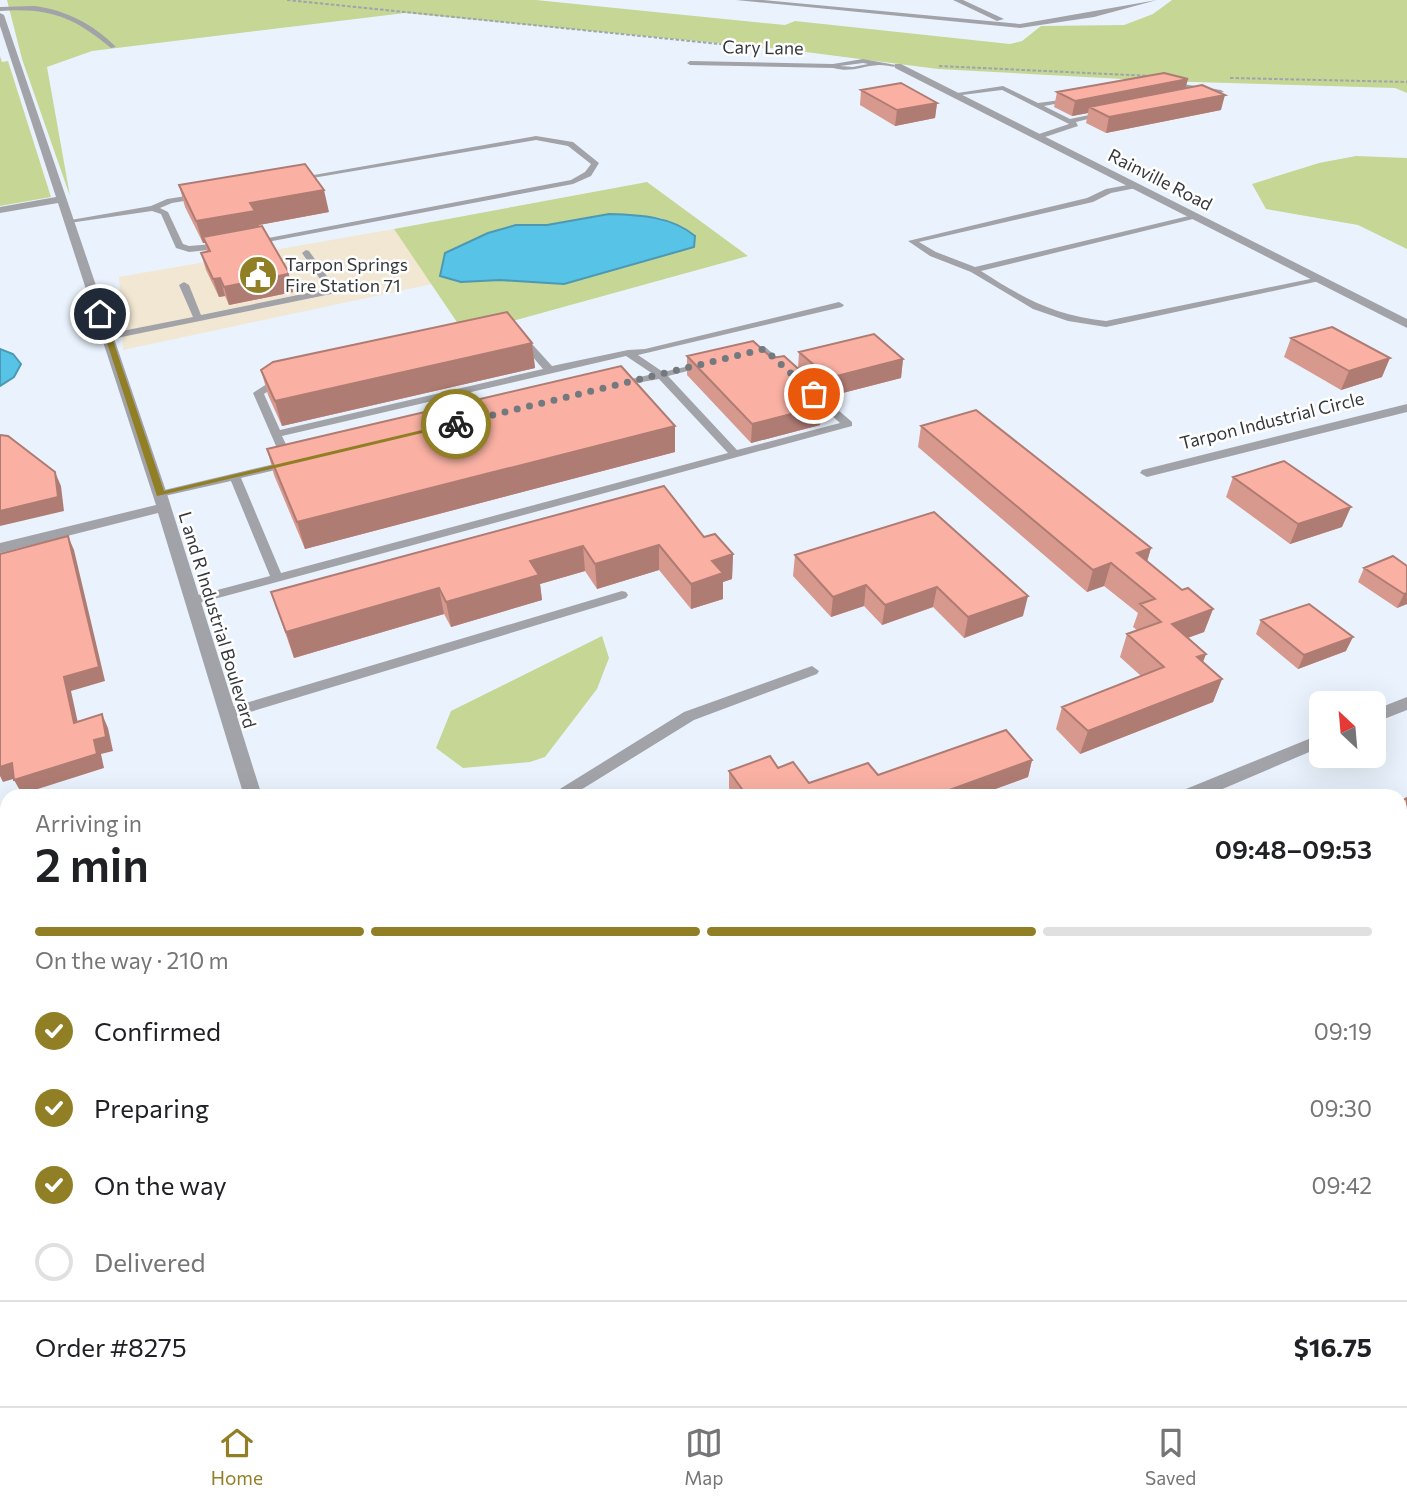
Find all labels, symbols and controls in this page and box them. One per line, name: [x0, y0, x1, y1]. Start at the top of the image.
street label: Cary Lane: [722, 35, 804, 59]
street label: Rainville Road: [1105, 143, 1216, 215]
place label: Tarpon Springs Fire Station 71: [285, 253, 408, 296]
public building icon: Tarpon Springs Fire Station 71: [237, 254, 279, 296]
pin: [70, 284, 130, 344]
icon: home: [81, 295, 119, 333]
pin: [784, 364, 844, 424]
icon: bag: [795, 375, 833, 413]
street label: Tarpon Industrial Circle: [1177, 386, 1366, 454]
courier: [421, 389, 491, 459]
icon: bike: [437, 405, 475, 443]
street label: L and R Industrial Boulevard: [174, 509, 261, 731]
north arrow: [1309, 691, 1386, 768]
map controls: [1309, 691, 1386, 768]
text: Arriving in: [35, 809, 142, 837]
text: 09:48–09:53: [1215, 833, 1372, 864]
text: 2 min: [35, 835, 149, 891]
text: On the way · 210 m: [35, 946, 229, 974]
icon: check: [35, 1012, 73, 1050]
text: Confirmed: [94, 1015, 221, 1046]
text: 09:19: [1314, 1017, 1372, 1045]
icon: check: [35, 1089, 73, 1127]
text: Preparing: [94, 1092, 209, 1123]
text: 09:30: [1309, 1094, 1372, 1122]
icon: check: [35, 1166, 73, 1204]
text: On the way: [94, 1169, 227, 1200]
text: 09:42: [1311, 1171, 1372, 1199]
text: Delivered: [94, 1246, 205, 1277]
text: Order #8275: [35, 1331, 187, 1362]
text: $16.75: [1294, 1331, 1372, 1362]
tab: Home: [211, 1424, 263, 1489]
tab: Map: [684, 1424, 724, 1489]
tab: Saved: [1145, 1424, 1196, 1489]

